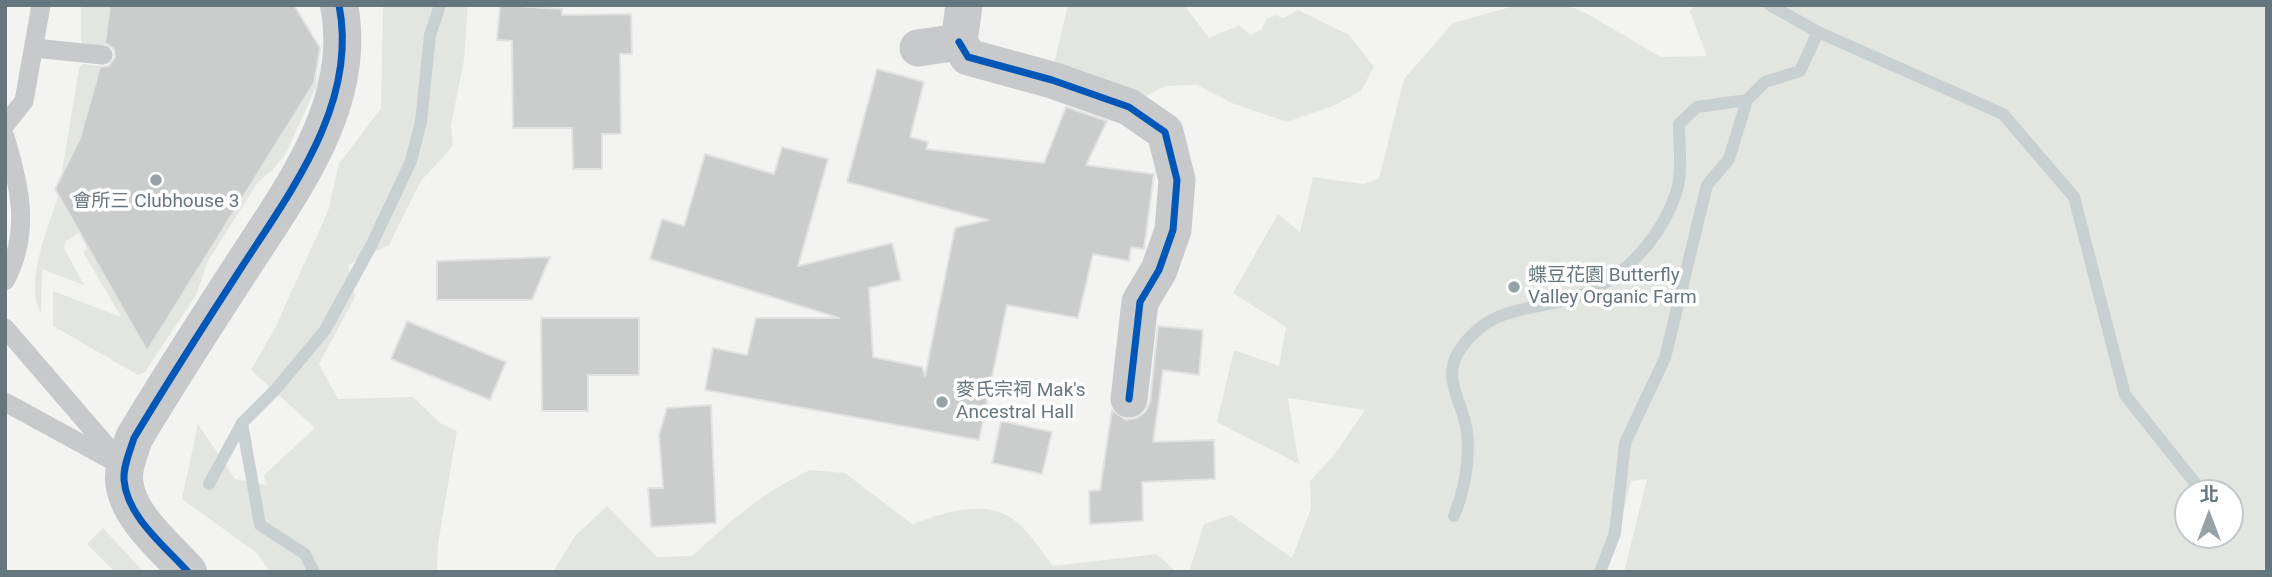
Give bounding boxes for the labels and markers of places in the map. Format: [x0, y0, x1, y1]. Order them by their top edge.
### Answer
marker: 會所三 Clubhouse 3 [148, 172, 164, 188]
place label: 會所三 Clubhouse 3 [73, 191, 239, 213]
place label: 蝶豆花園 Butterfly Valley Organic Farm [1528, 265, 1697, 309]
marker: 蝶豆花園 Butterfly Valley Organic Farm [1506, 279, 1522, 295]
place label: 麥氏宗祠 Mak's Ancestral Hall [956, 380, 1086, 424]
marker: 麥氏宗祠 Mak's Ancestral Hall [934, 394, 950, 410]

